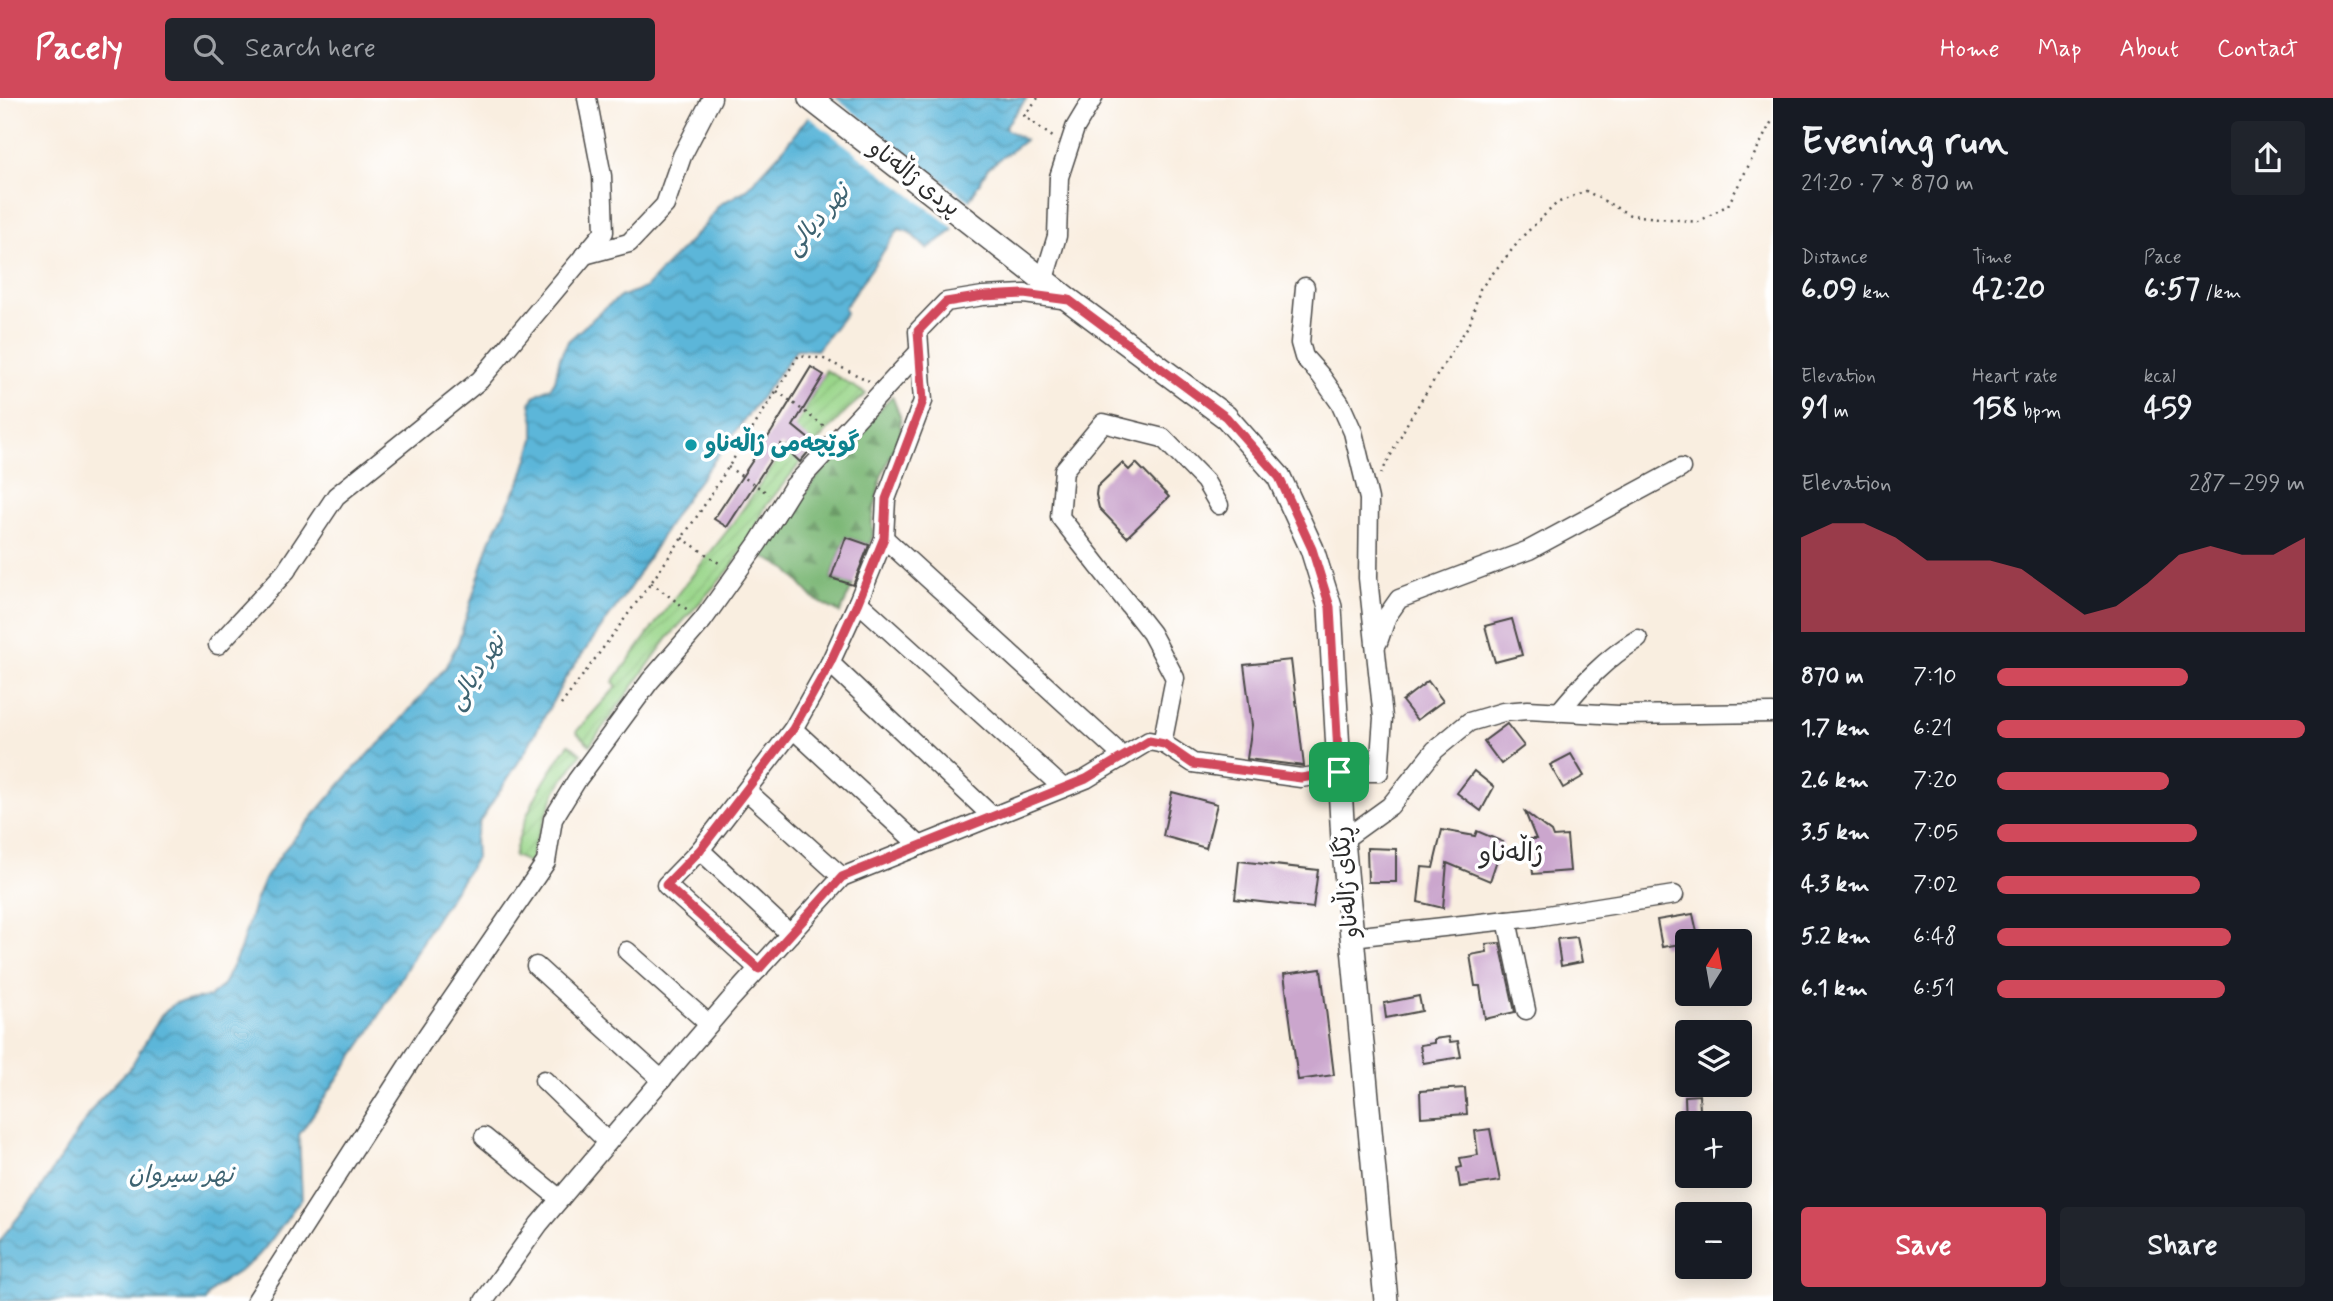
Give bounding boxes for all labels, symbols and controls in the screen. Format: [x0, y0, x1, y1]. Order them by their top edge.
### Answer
search box [165, 18, 655, 81]
text: Pacely [35, 27, 123, 71]
icon: search [189, 30, 227, 68]
text: Search here [245, 32, 376, 66]
text: Home [1940, 34, 2000, 65]
text: Map [2038, 34, 2082, 65]
text: About [2120, 34, 2179, 65]
text: Contact [2217, 34, 2298, 65]
text: Evening run [1801, 118, 2008, 167]
button: share [2231, 121, 2305, 195]
street label: پردی ژاڵەناو [861, 131, 968, 224]
text: 21:20 · 7 × 870 m [1801, 169, 1974, 199]
water label: نهر ديالى [779, 176, 859, 262]
text: Distance [1801, 245, 1868, 270]
text: Time [1972, 245, 2012, 270]
text: Pace [2144, 245, 2181, 270]
text: 6.09 [1801, 270, 1857, 309]
text: 42:20 [1972, 270, 2046, 309]
text: 6:57 [2144, 270, 2200, 309]
text: km [1857, 280, 1890, 305]
text: /km [2200, 280, 2241, 305]
text: Elevation [1801, 364, 1876, 389]
text: Heart rate [1972, 364, 2058, 389]
text: kcal [2144, 364, 2176, 389]
text: 91 [1801, 389, 1829, 428]
text: 158 [1972, 389, 2018, 428]
text: 459 [2144, 389, 2193, 428]
text: m [1829, 399, 1849, 424]
text: bpm [2018, 399, 2061, 424]
place label: گوێچەمی ژاڵەناو [704, 426, 860, 460]
marker: گوێچەمی ژاڵەناو [683, 437, 699, 453]
text: Elevation [1801, 469, 1892, 499]
text: 287–299 m [2189, 469, 2305, 499]
water label: نهر ديالى [441, 626, 515, 716]
text: 870 m [1801, 662, 1864, 692]
text: 7:10 [1913, 662, 1957, 692]
text: 1.7 km [1801, 714, 1870, 744]
text: 6:21 [1913, 714, 1952, 744]
pin [1309, 742, 1369, 802]
icon: arrive [1320, 753, 1358, 791]
text: 2.6 km [1801, 766, 1869, 796]
text: 7:20 [1913, 766, 1958, 796]
text: 3.5 km [1801, 818, 1870, 848]
text: 7:05 [1913, 818, 1958, 848]
street label: ڕێگای ژاڵەناو [1324, 825, 1369, 940]
district label: ژاڵەناو [1478, 834, 1543, 871]
text: 4.3 km [1801, 870, 1869, 900]
text: 7:02 [1913, 870, 1958, 900]
text: 5.2 km [1801, 922, 1871, 952]
text: 6:48 [1913, 922, 1957, 952]
north arrow [1675, 929, 1752, 1006]
map controls [1675, 929, 1752, 1279]
text: 6.1 km [1801, 974, 1868, 1004]
text: 6:51 [1913, 974, 1955, 1004]
button: layers [1675, 1020, 1752, 1097]
button: + [1675, 1111, 1752, 1188]
water label: نهر سیروان [129, 1160, 236, 1191]
button: − [1675, 1202, 1752, 1279]
button: Save [1801, 1207, 2046, 1287]
button: Share [2060, 1207, 2305, 1287]

